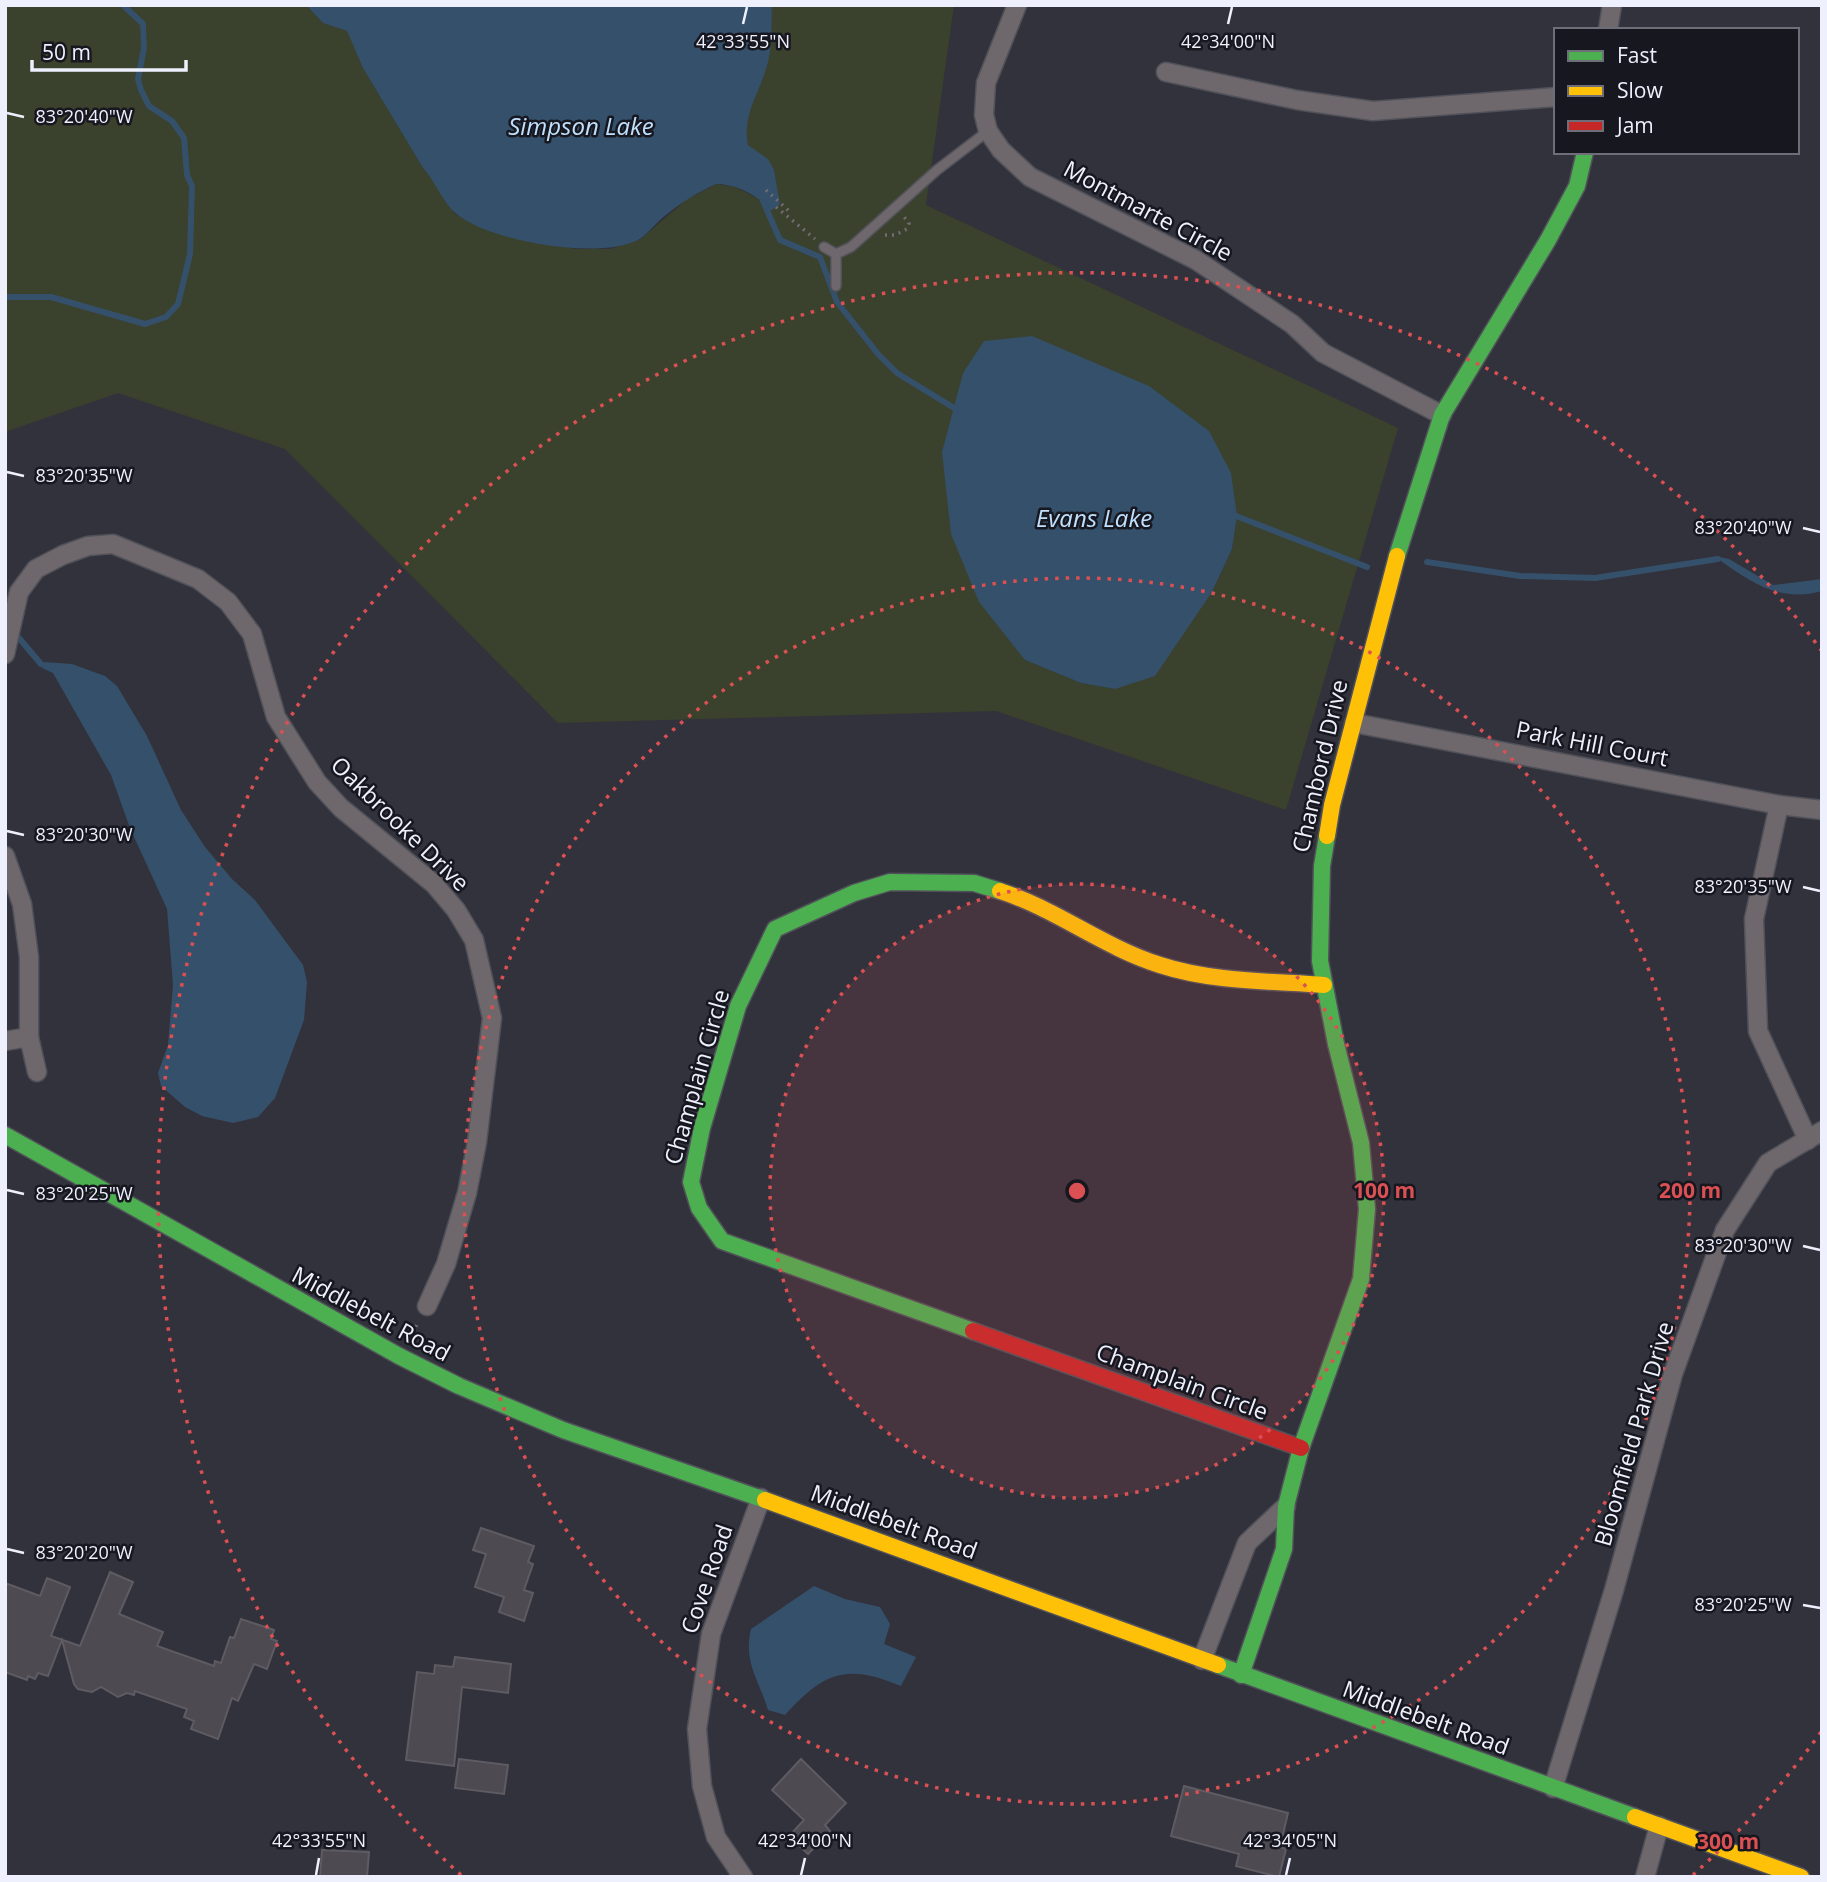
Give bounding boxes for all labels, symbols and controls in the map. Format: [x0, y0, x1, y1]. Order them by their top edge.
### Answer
scale bar [32, 28, 186, 72]
legend [1554, 28, 1799, 154]
text: 42°33'55"N [696, 29, 790, 53]
text: 42°34'00"N [1181, 29, 1275, 53]
text: 50 m [42, 38, 91, 66]
text: Fast [1617, 41, 1657, 69]
text: Slow [1617, 76, 1663, 104]
text: 83°20'40"W [35, 104, 133, 128]
water label: Simpson Lake [508, 109, 654, 142]
text: Jam [1615, 111, 1654, 139]
street label: Montmarte Circle [1058, 152, 1238, 268]
text: 83°20'35"W [35, 463, 133, 487]
water label: Evans Lake [1036, 501, 1152, 534]
text: 83°20'40"W [1694, 515, 1792, 539]
street label: Chambord Drive [1284, 676, 1354, 855]
street label: Park Hill Court [1513, 713, 1671, 773]
street label: Oakbrooke Drive [324, 749, 477, 898]
text: 83°20'30"W [35, 822, 133, 846]
text: 83°20'35"W [1694, 874, 1792, 898]
street label: Champlain Circle [656, 985, 736, 1168]
text: 100 m [1353, 1176, 1415, 1204]
text: 200 m [1659, 1176, 1721, 1204]
centre of rings [1065, 1179, 1089, 1203]
text: 83°20'25"W [35, 1181, 133, 1205]
text: 83°20'30"W [1694, 1233, 1792, 1257]
street label: Middlebelt Road [287, 1258, 456, 1368]
street label: Bloomfield Park Drive [1586, 1318, 1680, 1550]
street label: Champlain Circle [1092, 1335, 1273, 1427]
street label: Middlebelt Road [807, 1476, 982, 1566]
street label: Cove Road [672, 1520, 740, 1638]
text: 83°20'20"W [35, 1540, 133, 1564]
text: 83°20'25"W [1694, 1592, 1792, 1616]
street label: Middlebelt Road [1339, 1672, 1514, 1762]
text: 300 m [1697, 1827, 1759, 1855]
text: 42°33'55"N [272, 1828, 366, 1852]
text: 42°34'00"N [758, 1828, 852, 1852]
text: 42°34'05"N [1243, 1828, 1337, 1852]

